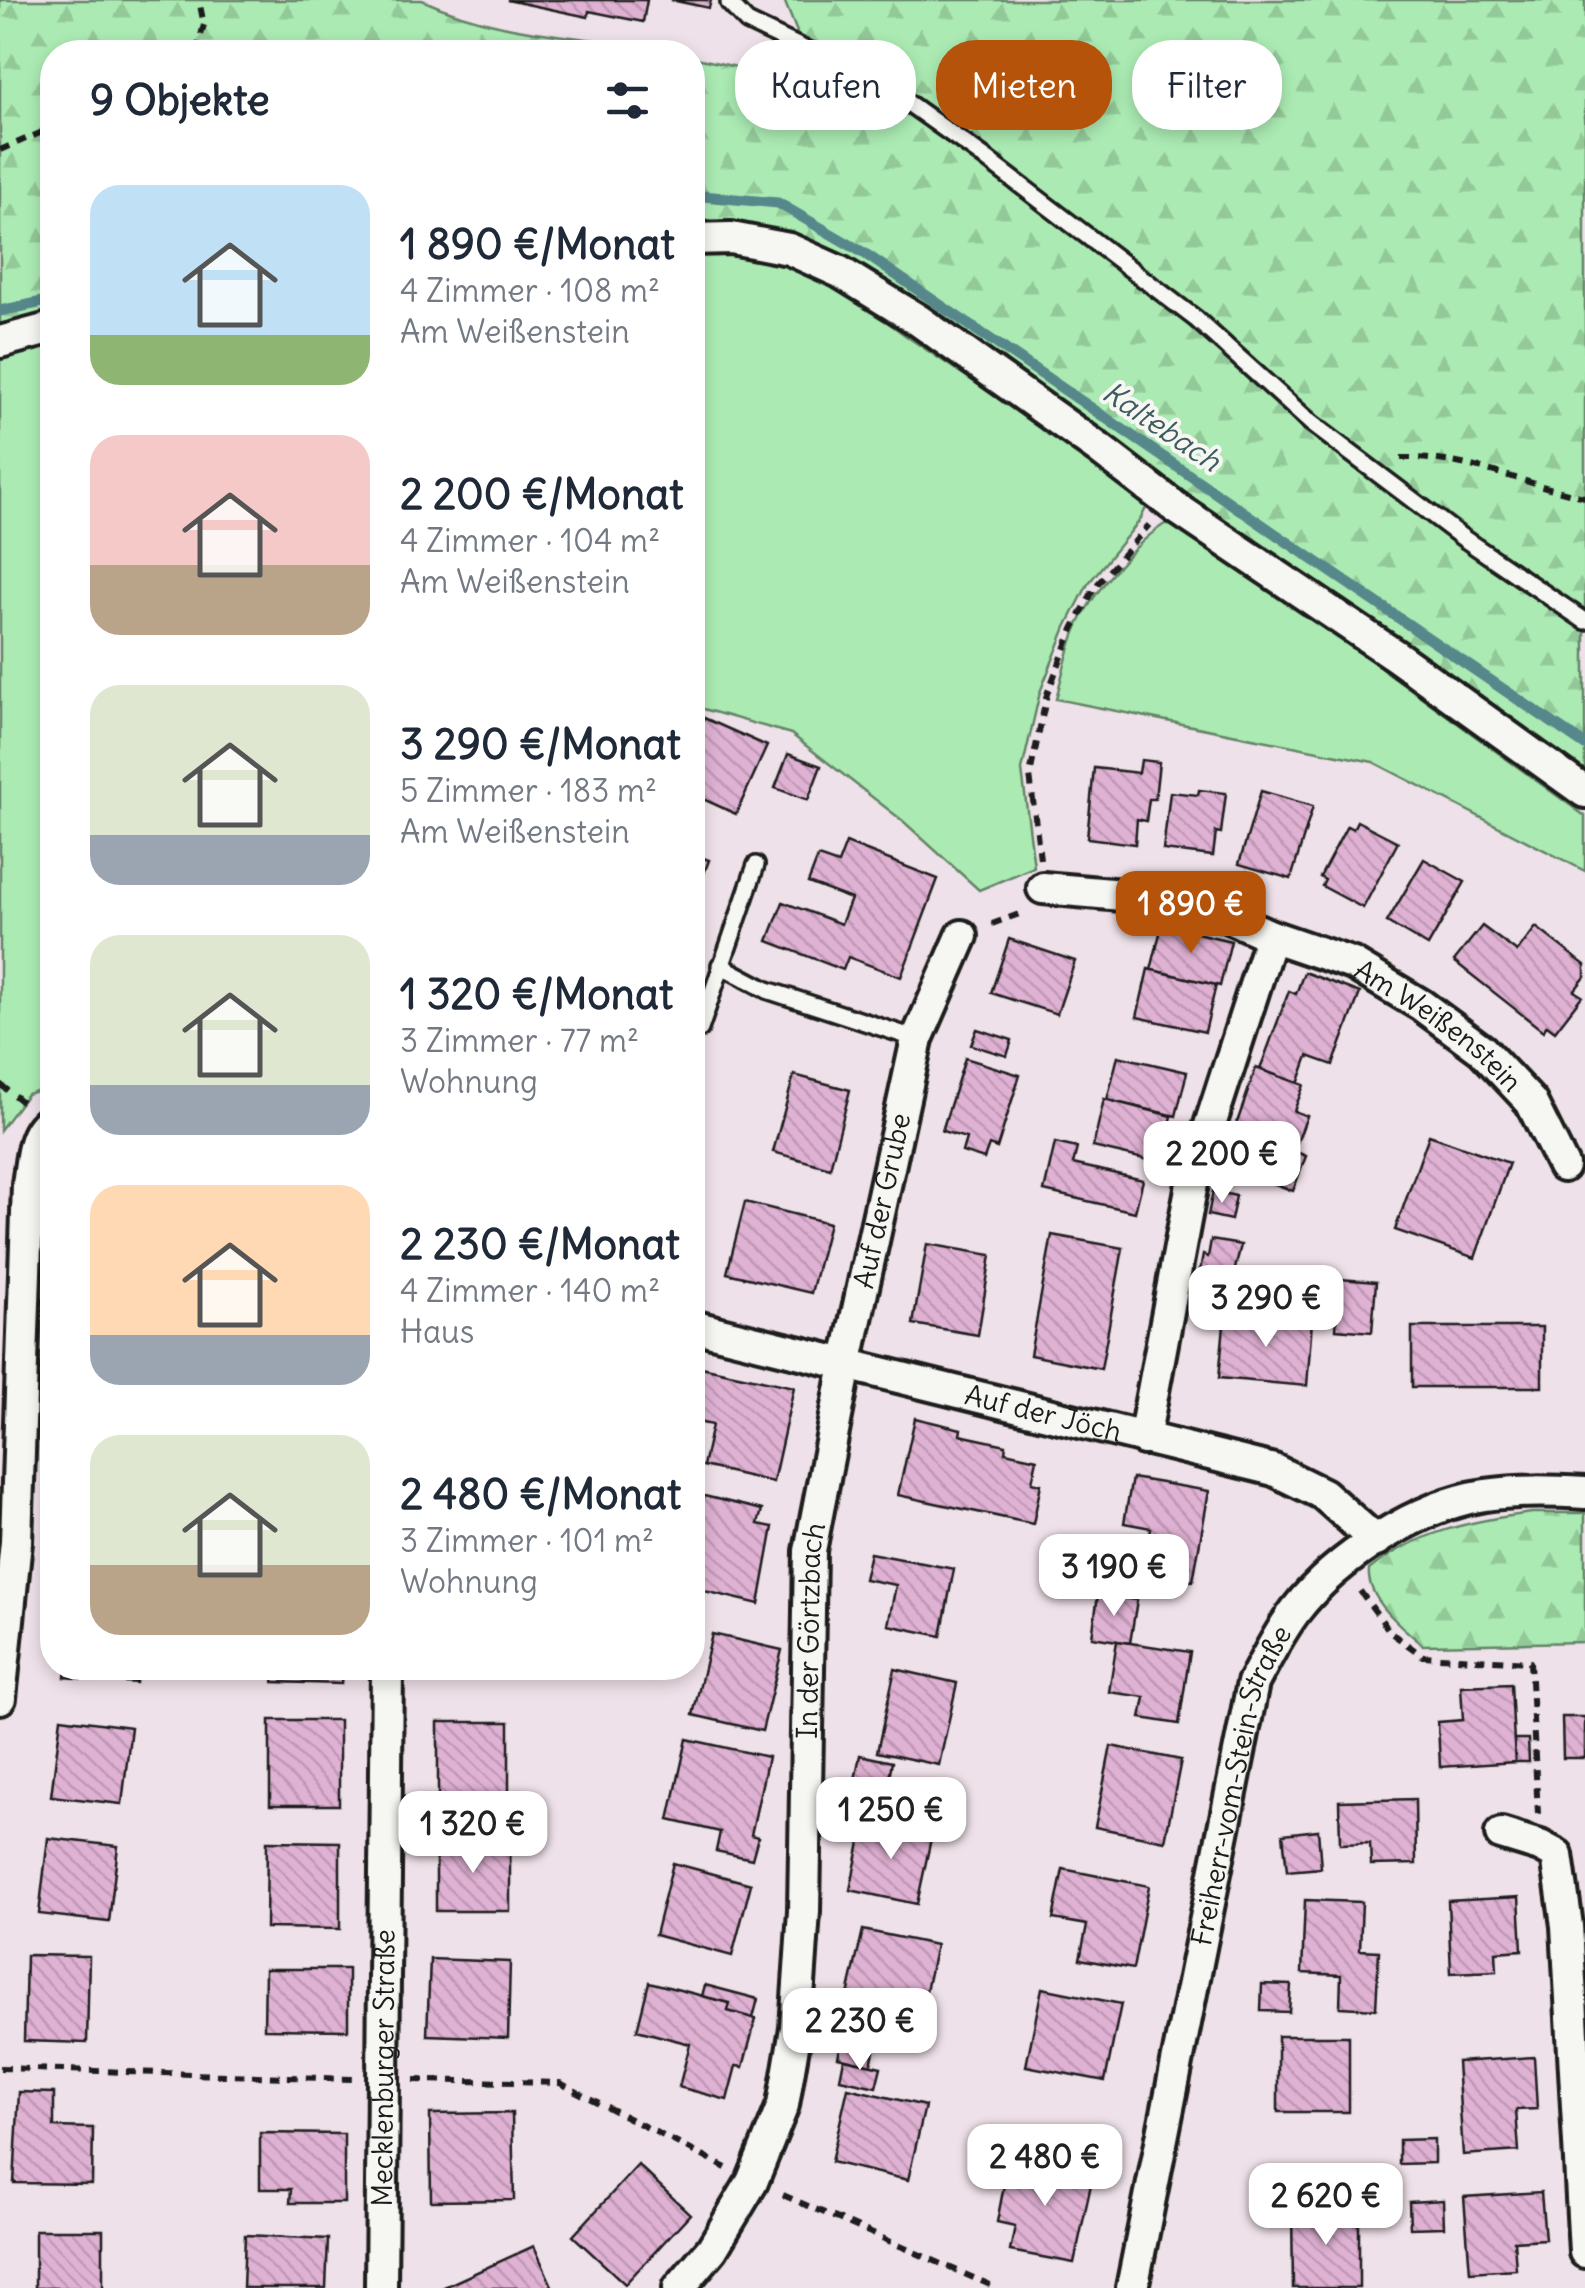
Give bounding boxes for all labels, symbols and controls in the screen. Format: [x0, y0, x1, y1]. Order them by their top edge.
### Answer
chip: Kaufen [735, 40, 916, 130]
chip: Mieten [936, 40, 1112, 130]
chip: Filter [1132, 40, 1282, 130]
icon: filters [600, 73, 655, 128]
text: 9 Objekte [90, 74, 270, 126]
text: 1 890 €/Monat [400, 218, 675, 270]
icon: home [170, 225, 290, 345]
text: 4 Zimmer · 108 m² [400, 270, 660, 311]
text: Am Weißenstein [400, 311, 630, 352]
water label: Kaltebach [1096, 373, 1229, 480]
text: 2 200 €/Monat [400, 468, 683, 520]
icon: home [170, 475, 290, 595]
text: 4 Zimmer · 104 m² [400, 520, 660, 561]
text: Am Weißenstein [400, 561, 630, 602]
text: 3 290 €/Monat [400, 718, 681, 770]
icon: home [170, 725, 290, 845]
text: 5 Zimmer · 183 m² [400, 770, 657, 811]
text: Am Weißenstein [400, 811, 630, 852]
pin: 1 890 € [1099, 871, 1283, 956]
text: 1 890 € [1138, 883, 1244, 924]
street label: Am Weißenstein [1348, 951, 1530, 1099]
text: 1 320 €/Monat [400, 968, 673, 1020]
icon: home [170, 975, 290, 1095]
text: 3 Zimmer · 77 m² [400, 1020, 639, 1061]
text: Wohnung [400, 1061, 538, 1102]
street label: Auf der Grube [845, 1110, 918, 1292]
pin: 2 200 € [1130, 1121, 1314, 1206]
text: 2 200 € [1166, 1133, 1279, 1174]
text: 2 230 €/Monat [400, 1218, 680, 1270]
icon: home [170, 1225, 290, 1345]
pin: 3 290 € [1174, 1265, 1358, 1350]
text: 4 Zimmer · 140 m² [400, 1270, 660, 1311]
text: 3 290 € [1211, 1277, 1321, 1318]
text: Haus [400, 1311, 474, 1352]
street label: Auf der Jöch [961, 1376, 1125, 1450]
text: 2 480 €/Monat [400, 1468, 681, 1520]
icon: home [170, 1475, 290, 1595]
street label: In der Görtzbach [789, 1519, 833, 1739]
text: 3 Zimmer · 101 m² [400, 1520, 654, 1561]
pin: 3 190 € [1022, 1534, 1206, 1619]
text: 3 190 € [1061, 1546, 1167, 1587]
text: Wohnung [400, 1561, 538, 1602]
street label: Freiherr-vom-Stein-Straße [1183, 1618, 1299, 1948]
pin: 1 250 € [799, 1777, 983, 1862]
text: 1 250 € [838, 1789, 944, 1830]
pin: 1 320 € [381, 1791, 565, 1876]
text: 1 320 € [420, 1803, 526, 1844]
street label: Mecklenburger Straße [364, 1929, 402, 2207]
pin: 2 230 € [768, 1988, 952, 2073]
text: 2 230 € [805, 2000, 915, 2041]
pin: 2 480 € [953, 2124, 1137, 2209]
text: 2 480 € [989, 2136, 1101, 2177]
pin: 2 620 € [1234, 2163, 1418, 2248]
text: 2 620 € [1271, 2175, 1381, 2216]

